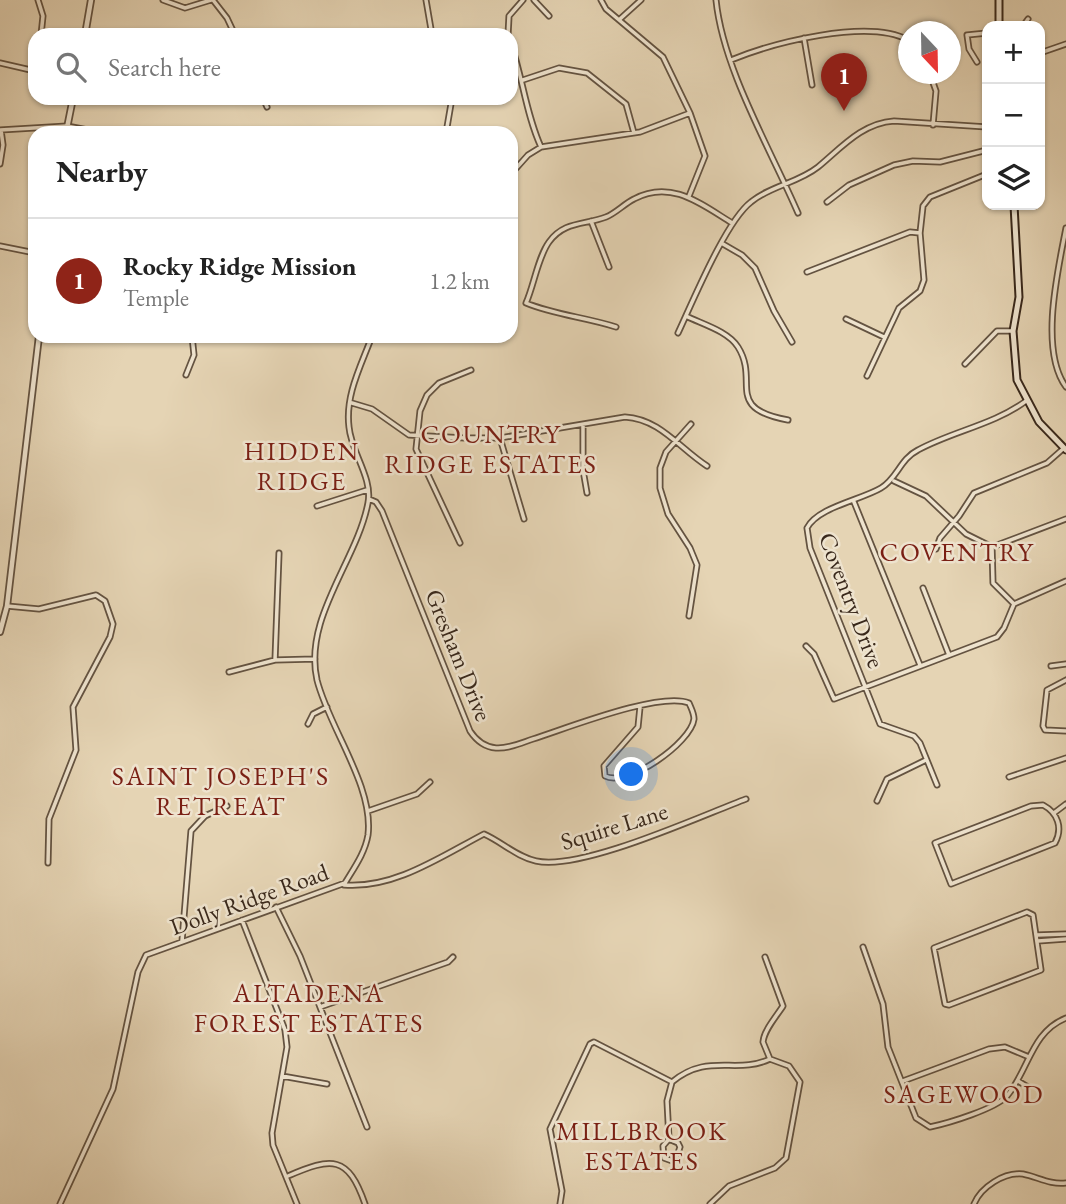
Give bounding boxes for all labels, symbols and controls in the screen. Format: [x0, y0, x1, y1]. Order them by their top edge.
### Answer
north arrow [898, 21, 961, 84]
map controls [982, 21, 1045, 210]
button: + [982, 21, 1045, 84]
search box [28, 28, 518, 105]
icon: search [52, 48, 90, 86]
text: Search here [108, 50, 221, 84]
pin: 1 [821, 53, 867, 111]
button: − [982, 84, 1045, 147]
button: layers [982, 147, 1045, 210]
text: Nearby [56, 152, 148, 191]
text: Rocky Ridge Mission [123, 249, 356, 283]
text: 1 [73, 266, 85, 296]
text: 1.2 km [429, 266, 490, 296]
text: Temple [123, 283, 189, 313]
district label: COUNTRY RIDGE ESTATES [384, 417, 598, 481]
district label: HIDDEN RIDGE [244, 434, 360, 498]
street label: Coventry Drive [812, 528, 892, 672]
district label: COVENTRY [879, 535, 1035, 569]
street label: Gresham Drive [419, 585, 499, 725]
your location [614, 757, 648, 791]
district label: SAINT JOSEPH'S RETREAT [112, 759, 330, 823]
street label: Squire Lane [557, 795, 671, 857]
street label: Dolly Ridge Road [166, 856, 333, 942]
district label: ALTADENA FOREST ESTATES [194, 976, 424, 1040]
district label: SAGEWOOD [883, 1077, 1045, 1111]
district label: MILLBROOK ESTATES [556, 1114, 728, 1178]

